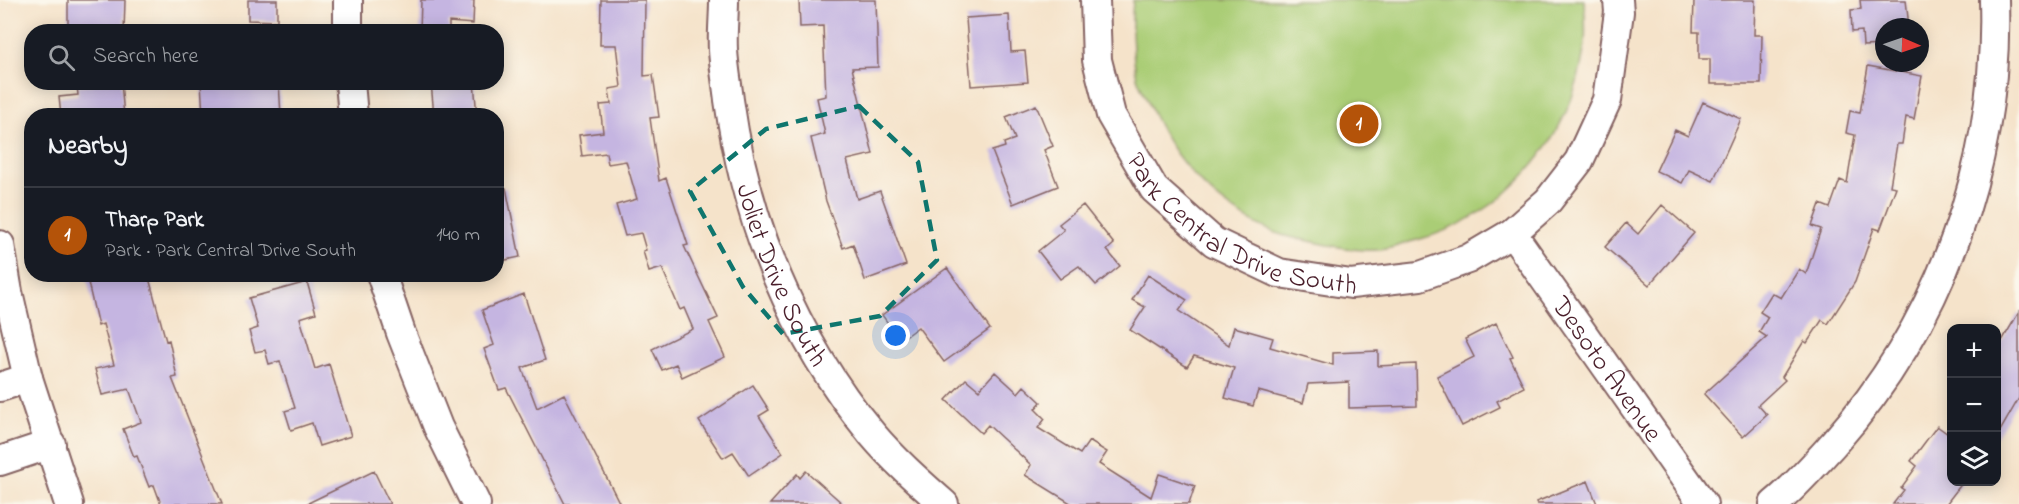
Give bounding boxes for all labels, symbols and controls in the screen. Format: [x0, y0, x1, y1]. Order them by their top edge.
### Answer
north arrow [1875, 18, 1929, 72]
search box [24, 24, 504, 90]
icon: search [45, 41, 78, 74]
text: Search here [93, 41, 198, 73]
pin: 1 [1340, 102, 1378, 146]
text: Nearby [48, 128, 127, 166]
street label: Park Central Drive South [1115, 146, 1360, 307]
street label: Joliet Drive South [724, 180, 836, 375]
text: Tharp Park [105, 205, 204, 237]
text: 1 [64, 221, 71, 250]
text: 140 m [436, 221, 480, 250]
text: Park · Park Central Drive South [105, 237, 356, 266]
street label: Desoto Avenue [1540, 288, 1671, 452]
your location [881, 321, 910, 350]
map controls [1947, 324, 2001, 486]
button: + [1947, 324, 2001, 378]
button: − [1947, 378, 2001, 432]
button: layers [1947, 432, 2001, 486]

